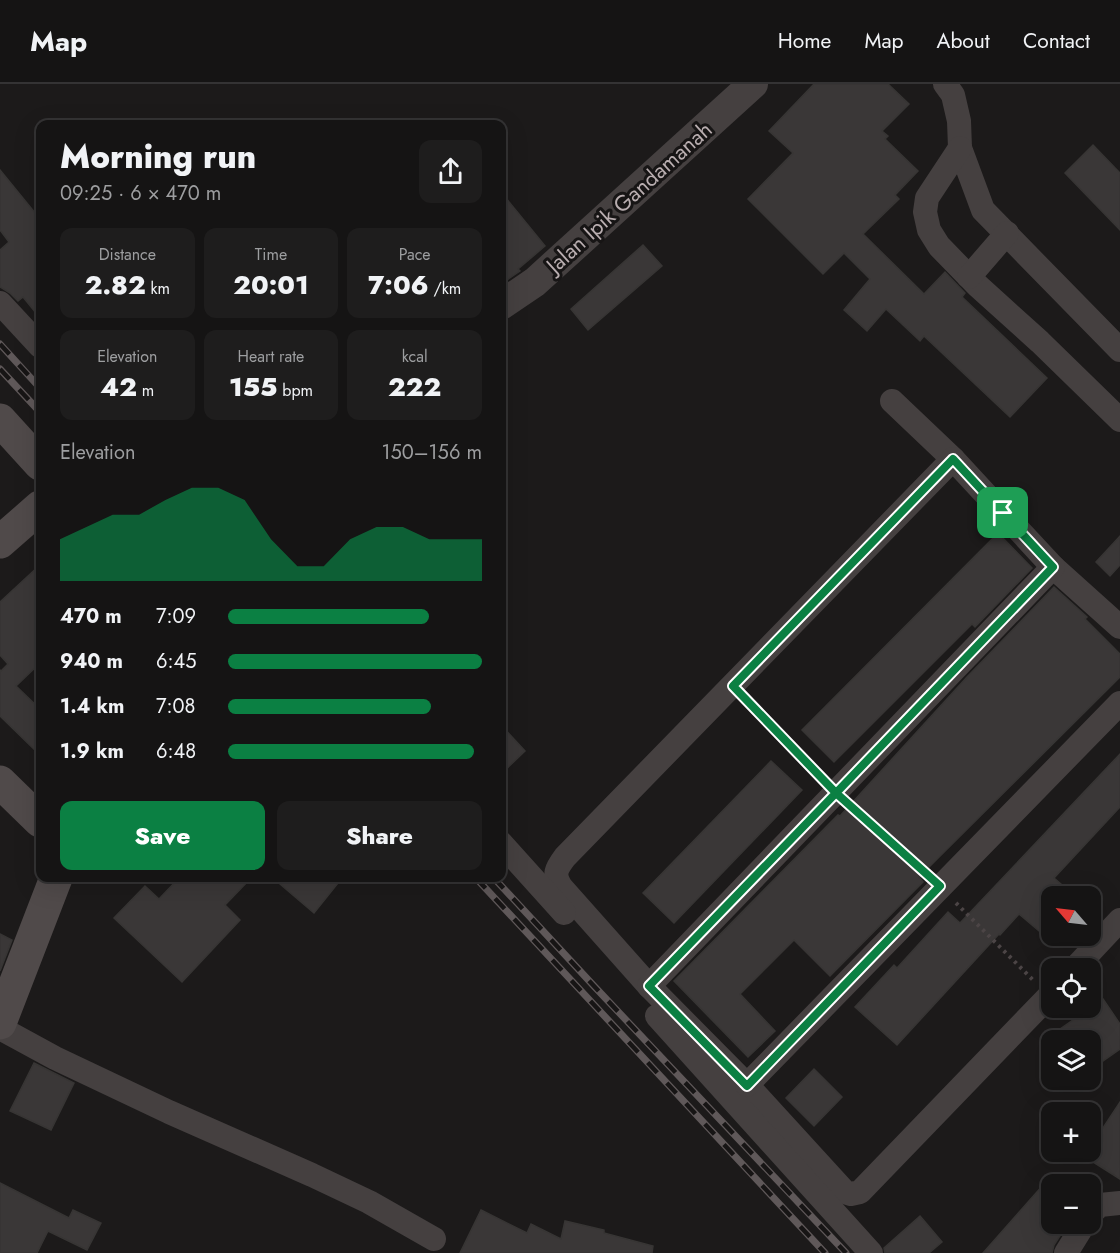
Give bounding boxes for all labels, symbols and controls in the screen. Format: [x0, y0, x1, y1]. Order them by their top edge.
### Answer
text: Map [30, 21, 87, 62]
text: Home [778, 26, 831, 56]
text: Map [864, 26, 904, 56]
text: About [937, 26, 990, 56]
text: Contact [1023, 26, 1090, 56]
street label: Jalan Ipik Gandamanah [537, 114, 719, 282]
text: Morning run [60, 133, 256, 180]
button: share [419, 140, 482, 203]
text: 09:25 · 6 × 470 m [60, 179, 221, 208]
text: Distance [99, 243, 156, 266]
text: Time [255, 243, 287, 266]
text: Pace [399, 243, 431, 266]
text: 2.82 [85, 266, 146, 304]
text: 20:01 [233, 266, 309, 304]
text: 7:06 [368, 266, 429, 304]
text: km [146, 277, 170, 300]
text: /km [429, 277, 461, 300]
text: Elevation [97, 345, 158, 368]
text: Heart rate [238, 345, 304, 368]
text: kcal [402, 345, 428, 368]
text: 42 [100, 368, 137, 406]
text: 155 [229, 368, 277, 406]
text: 222 [388, 368, 441, 406]
text: m [137, 379, 154, 402]
text: bpm [277, 379, 313, 402]
text: Elevation [60, 438, 135, 467]
text: 150–156 m [382, 438, 482, 467]
pin [977, 487, 1028, 538]
icon: arrive [986, 496, 1019, 529]
text: 470 m [60, 602, 122, 631]
text: 7:09 [156, 602, 196, 631]
text: 940 m [60, 647, 123, 676]
text: 6:45 [156, 647, 196, 676]
text: 1.4 km [60, 692, 125, 721]
text: 7:08 [156, 692, 195, 721]
text: 1.9 km [60, 737, 124, 766]
text: 6:48 [156, 737, 196, 766]
button: Save [60, 801, 265, 870]
button: Share [277, 801, 482, 870]
north arrow [1041, 886, 1101, 946]
map controls [1041, 886, 1101, 1234]
button: locate [1041, 958, 1101, 1018]
button: layers [1041, 1030, 1101, 1090]
button: + [1041, 1102, 1101, 1162]
button: − [1041, 1174, 1101, 1234]

